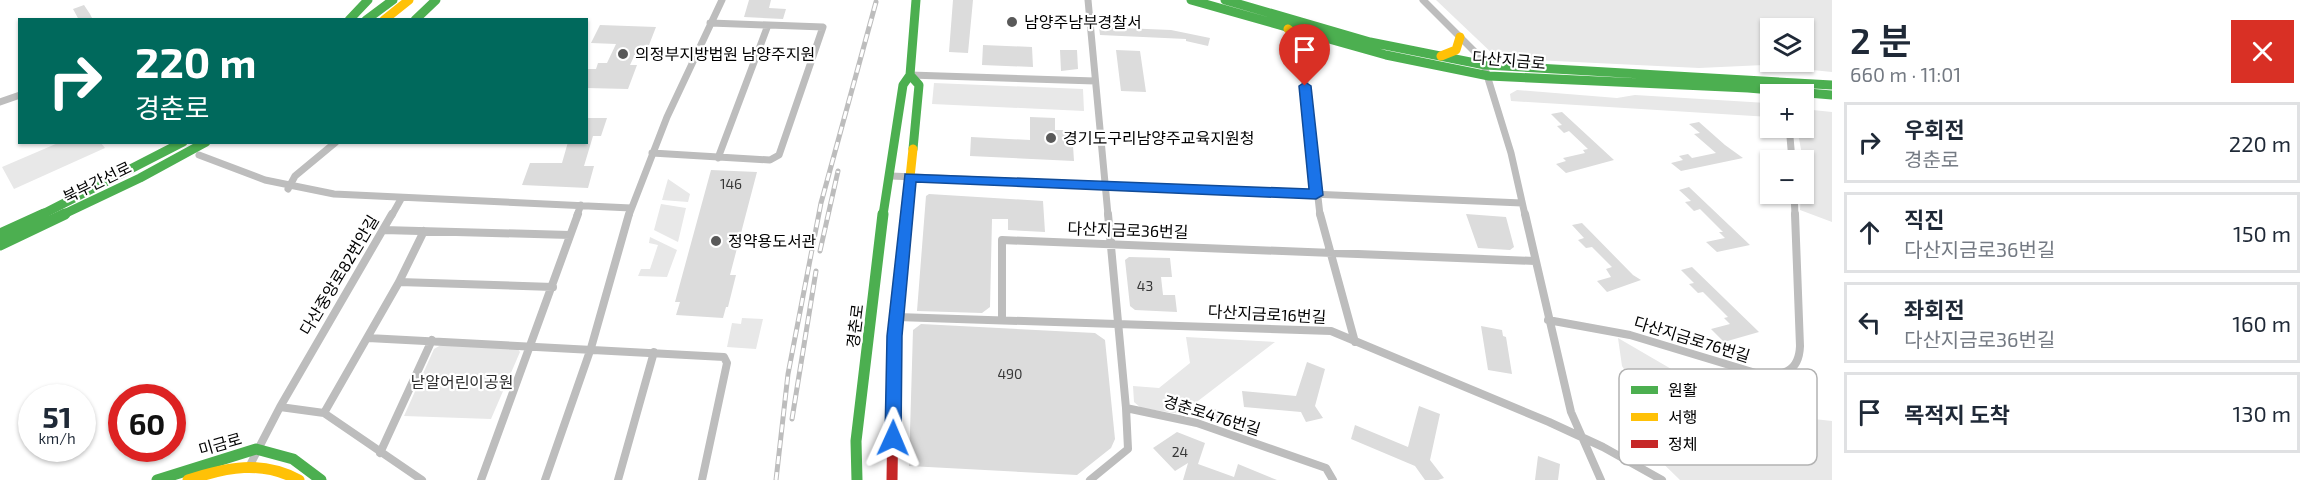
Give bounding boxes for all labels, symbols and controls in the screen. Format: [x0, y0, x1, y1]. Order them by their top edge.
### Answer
place label: 남양주남부경찰서 [1024, 12, 1142, 31]
marker: 남양주남부경찰서 [1005, 15, 1019, 29]
map controls [1760, 18, 1814, 204]
button: layers [1760, 18, 1814, 72]
text: 2 분 [1850, 18, 1912, 61]
button: close [2231, 20, 2294, 83]
pin [1279, 24, 1330, 86]
icon: arrive [1288, 33, 1321, 66]
text: 220 m [135, 36, 256, 86]
icon: right [36, 42, 114, 120]
place label: 의정부지방법원 남양주지원 [635, 44, 815, 63]
marker: 의정부지방법원 남양주지원 [616, 47, 630, 61]
street label: 다산지금로 [1472, 47, 1547, 72]
text: 660 m · 11:01 [1850, 62, 1961, 86]
button: + [1760, 84, 1814, 138]
text: 경춘로 [135, 91, 210, 123]
text: 우회전 [1904, 116, 1965, 142]
icon: right [1853, 126, 1886, 159]
place label: 경기도구리남양주교육지원청 [1063, 128, 1254, 147]
text: 220 m [2229, 130, 2291, 156]
marker: 경기도구리남양주교육지원청 [1044, 131, 1058, 145]
text: 경춘로 [1904, 147, 1959, 171]
button: − [1760, 150, 1814, 204]
street label: 북부간선로 [60, 157, 134, 206]
house number: 146 [720, 175, 742, 192]
text: 직진 [1904, 206, 1944, 232]
street label: 다산중앙로82번안길 [295, 211, 382, 338]
icon: ahead [1853, 216, 1886, 249]
street label: 다산지금로36번길 [1067, 218, 1189, 241]
text: 150 m [2233, 220, 2291, 246]
place label: 정약용도서관 [728, 231, 817, 250]
marker: 정약용도서관 [709, 234, 723, 248]
text: 다산지금로36번길 [1904, 237, 2055, 261]
house number: 43 [1137, 277, 1153, 294]
text: 좌회전 [1904, 296, 1965, 322]
street label: 다산지금로16번길 [1207, 301, 1327, 326]
street label: 경춘로 [842, 303, 867, 349]
icon: left [1853, 306, 1886, 339]
text: 160 m [2232, 310, 2291, 336]
street label: 다산지금로76번길 [1632, 312, 1752, 365]
text: 다산지금로36번길 [1904, 327, 2055, 351]
house number: 490 [997, 365, 1023, 382]
legend [1619, 369, 1817, 465]
park label: 낟알어린이공원 [410, 372, 514, 391]
text: 원활 [1668, 380, 1698, 399]
speed limit sign: 60 [108, 384, 186, 462]
street label: 경춘로476번길 [1161, 391, 1263, 438]
icon: arrive [1853, 396, 1886, 429]
text: 51 [42, 398, 72, 434]
text: 130 m [2233, 400, 2291, 426]
text: 목적지 도착 [1904, 401, 2010, 427]
position arrow [861, 406, 925, 470]
text: 서행 [1668, 407, 1697, 426]
street label: 미금로 [196, 428, 244, 459]
text: km/h [38, 429, 76, 447]
text: 정체 [1668, 434, 1697, 453]
house number: 24 [1172, 443, 1188, 460]

